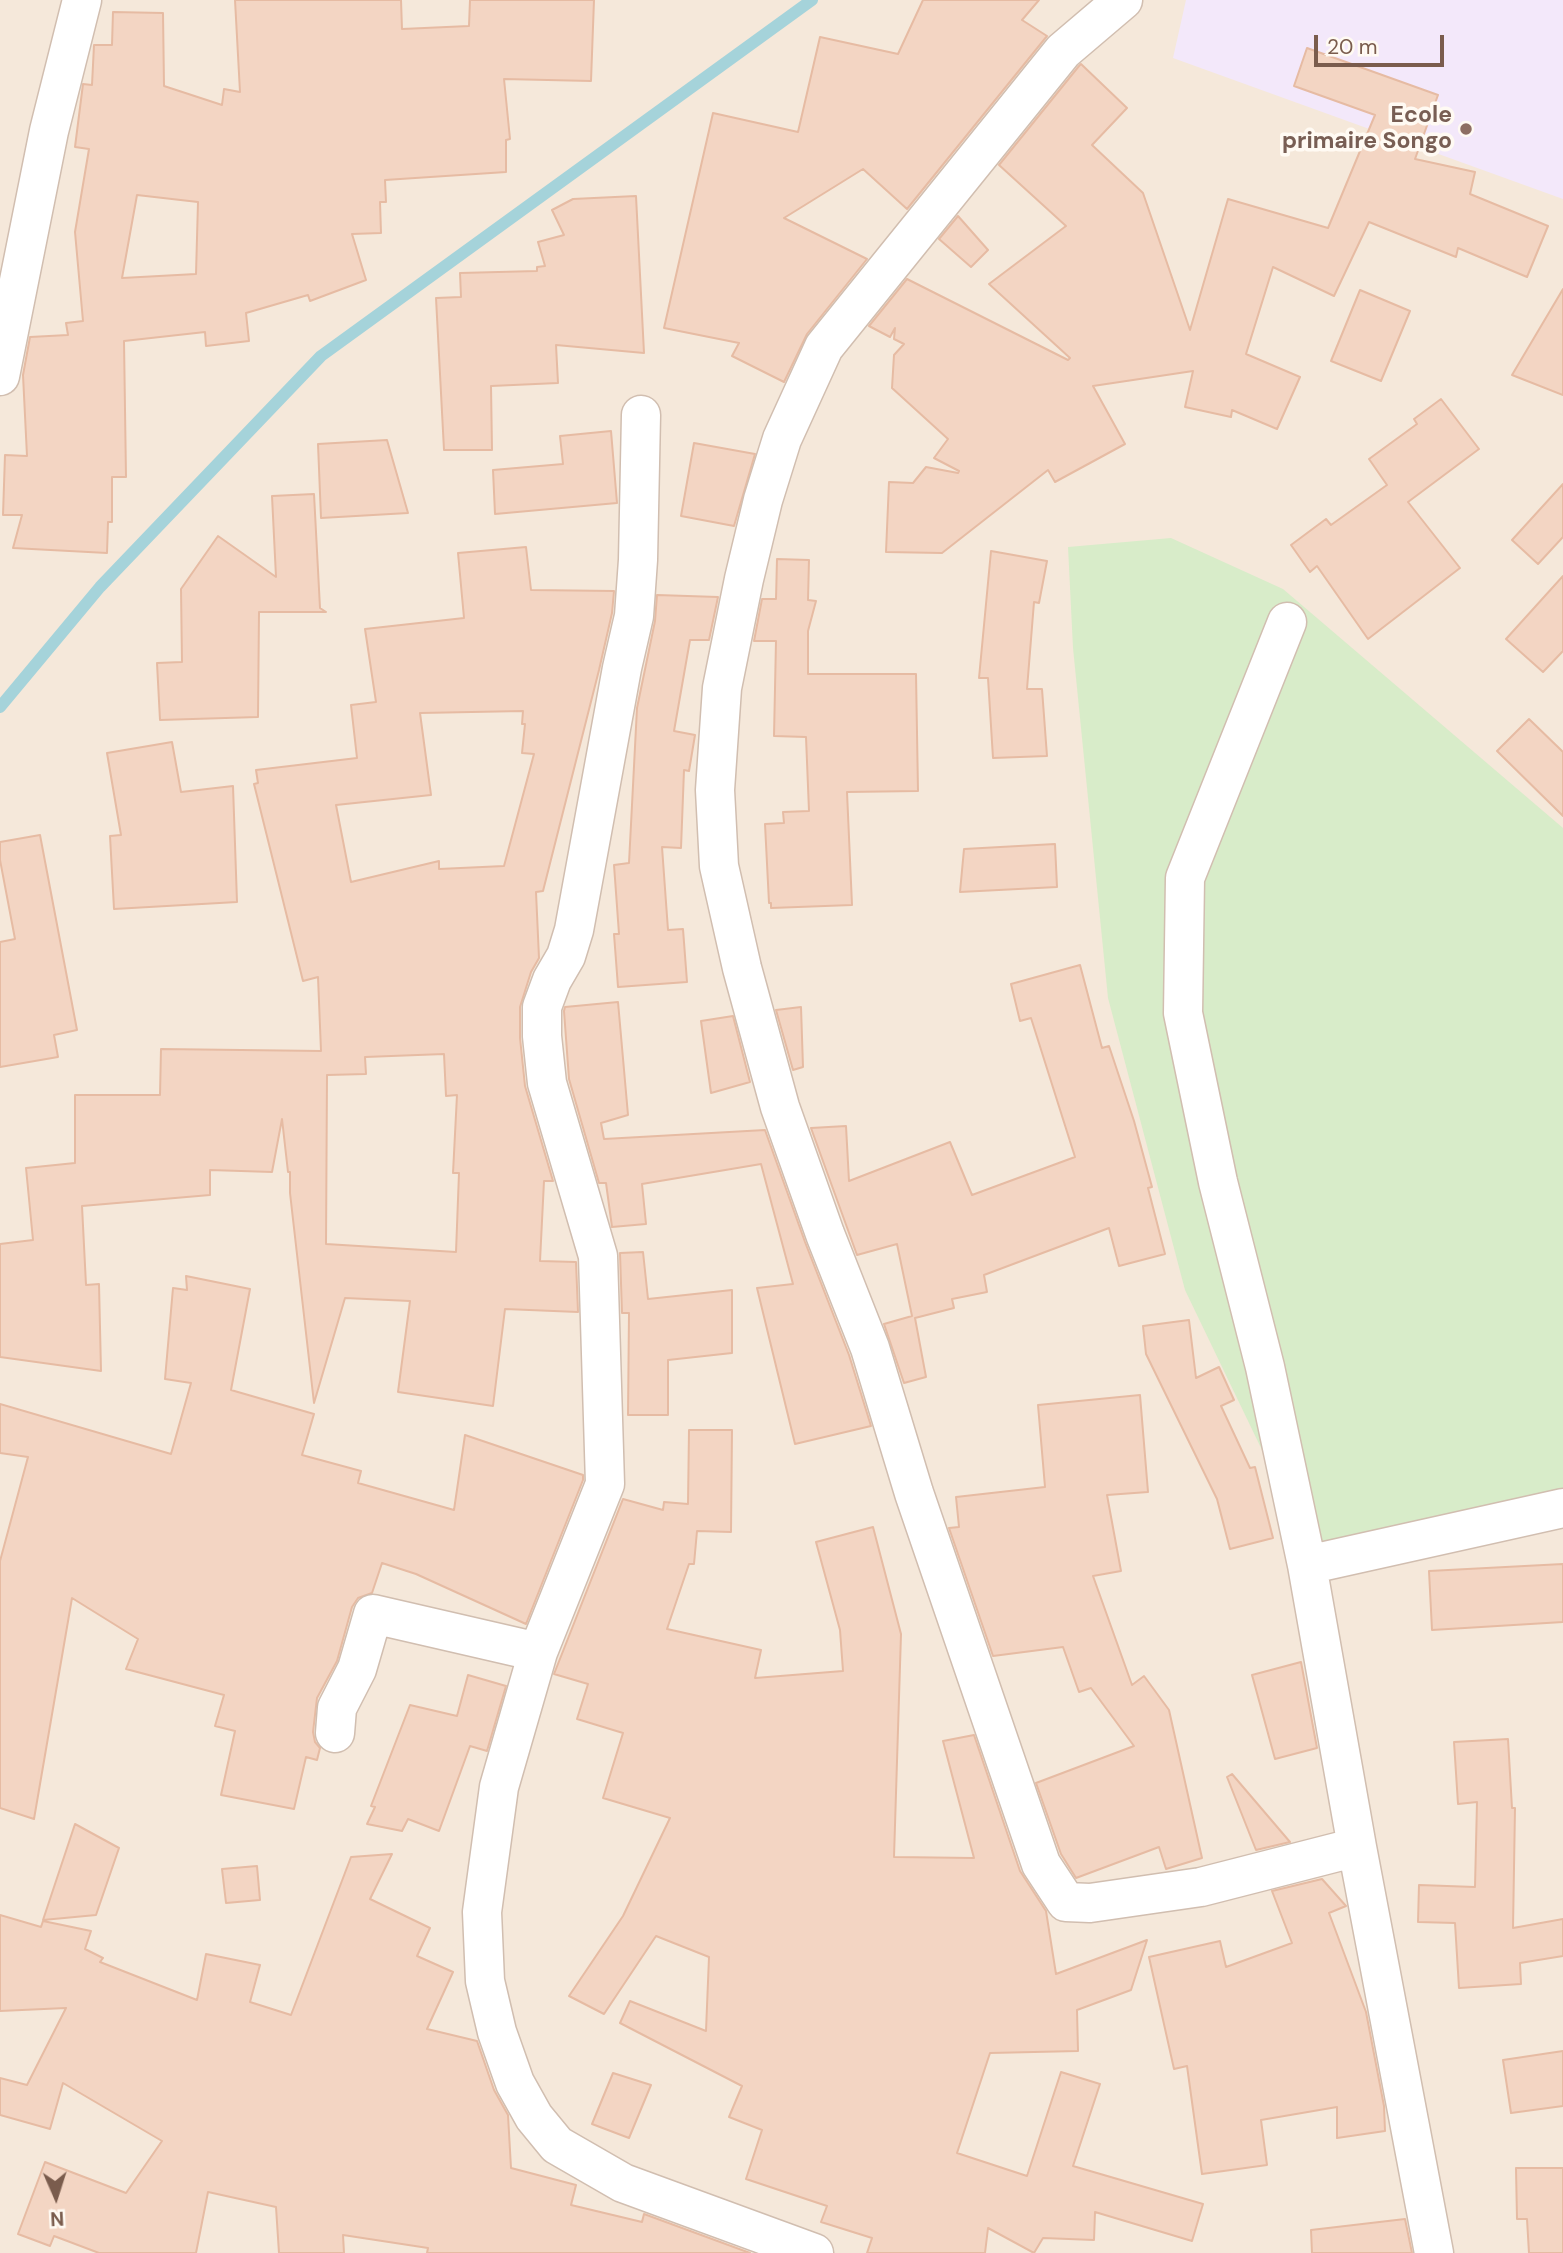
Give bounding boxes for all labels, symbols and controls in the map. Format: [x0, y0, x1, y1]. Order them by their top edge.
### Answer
scale bar [1318, 21, 1448, 65]
text: 20 m [1327, 33, 1378, 61]
place label: Ecole primaire Songo [1282, 102, 1452, 156]
marker: Ecole primaire Songo [1458, 121, 1474, 137]
north arrow [21, 2162, 91, 2232]
text: N [50, 2206, 65, 2231]

